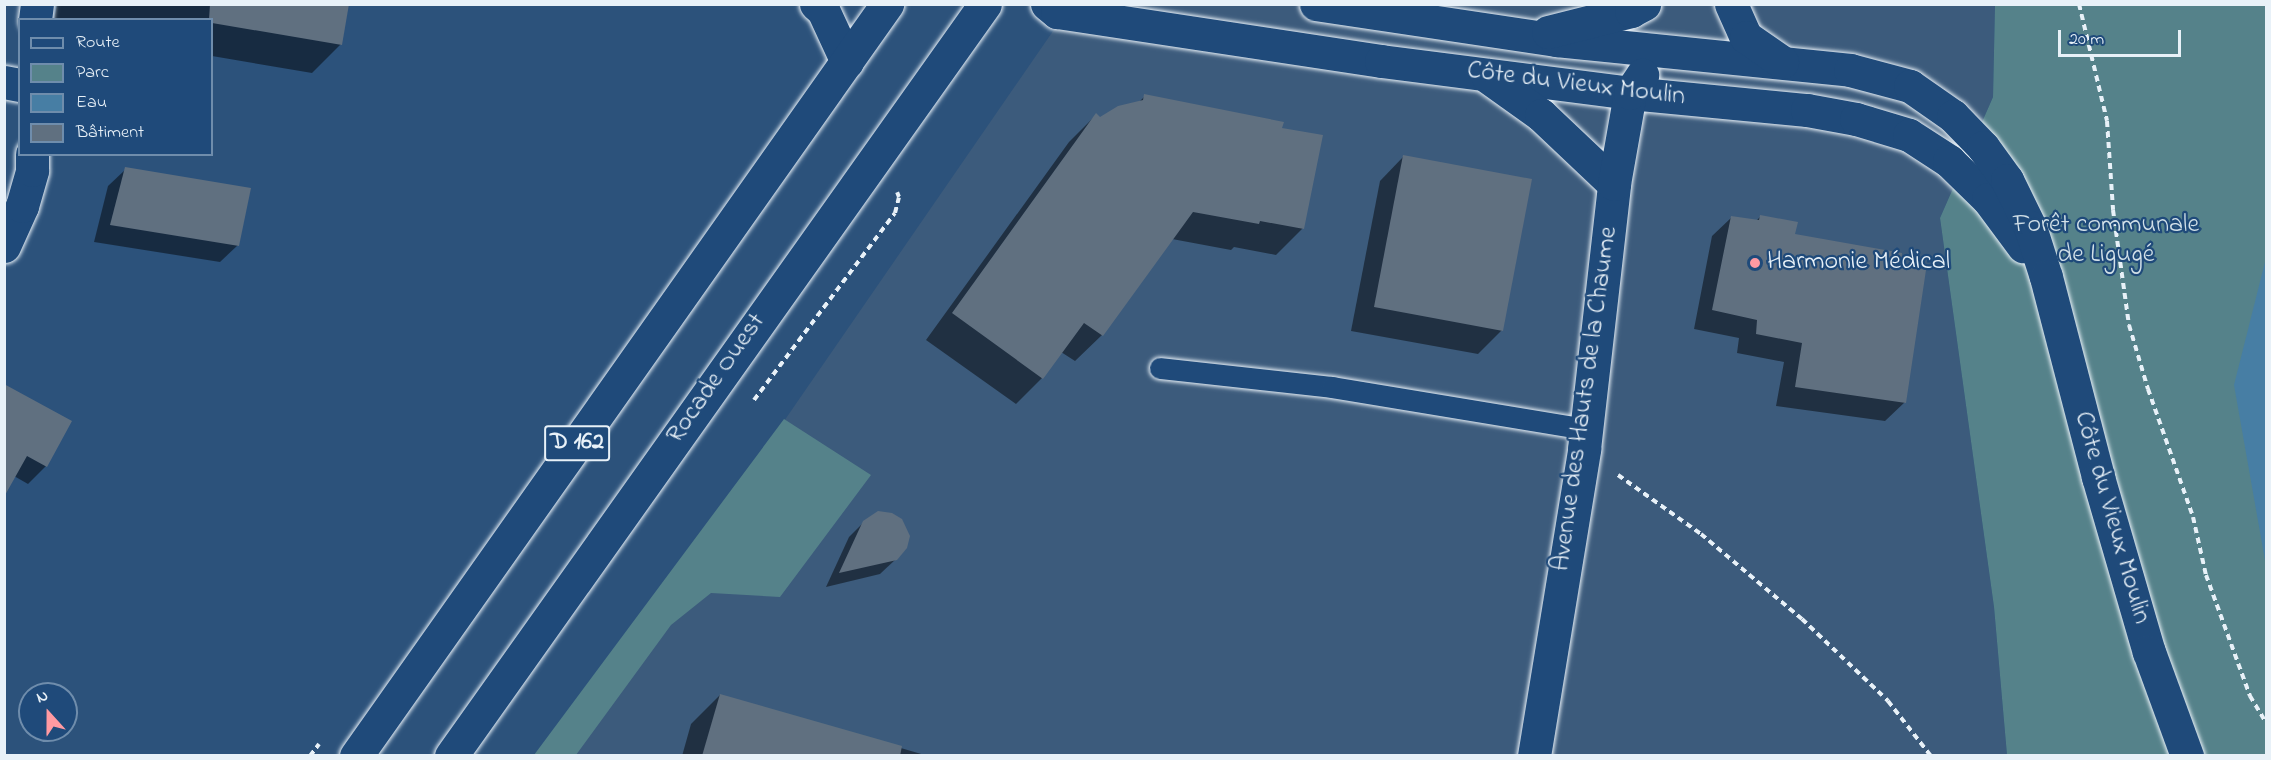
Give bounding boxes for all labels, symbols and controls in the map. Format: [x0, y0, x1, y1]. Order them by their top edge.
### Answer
legend [18, 18, 213, 156]
scale bar [2061, 18, 2184, 56]
text: 20 m [2069, 27, 2104, 53]
text: Route [76, 30, 120, 56]
street label: Côte du Vieux Moulin [1465, 56, 1687, 114]
text: Parc [76, 60, 109, 86]
text: Eau [76, 90, 107, 116]
text: Bâtiment [76, 120, 144, 146]
park label: Forêt communale de Ligugé [2013, 210, 2199, 272]
street label: Avenue des Hauts de la Chaume [1546, 225, 1626, 573]
place label: Harmonie Médical [1767, 247, 1950, 279]
marker: Harmonie Médical [1748, 256, 1762, 270]
street label: Rocade Ouest [661, 308, 773, 450]
street label: Côte du Vieux Moulin [2066, 408, 2156, 628]
road number: D 162 [544, 422, 610, 464]
north arrow [18, 682, 78, 742]
text: N [33, 684, 52, 710]

